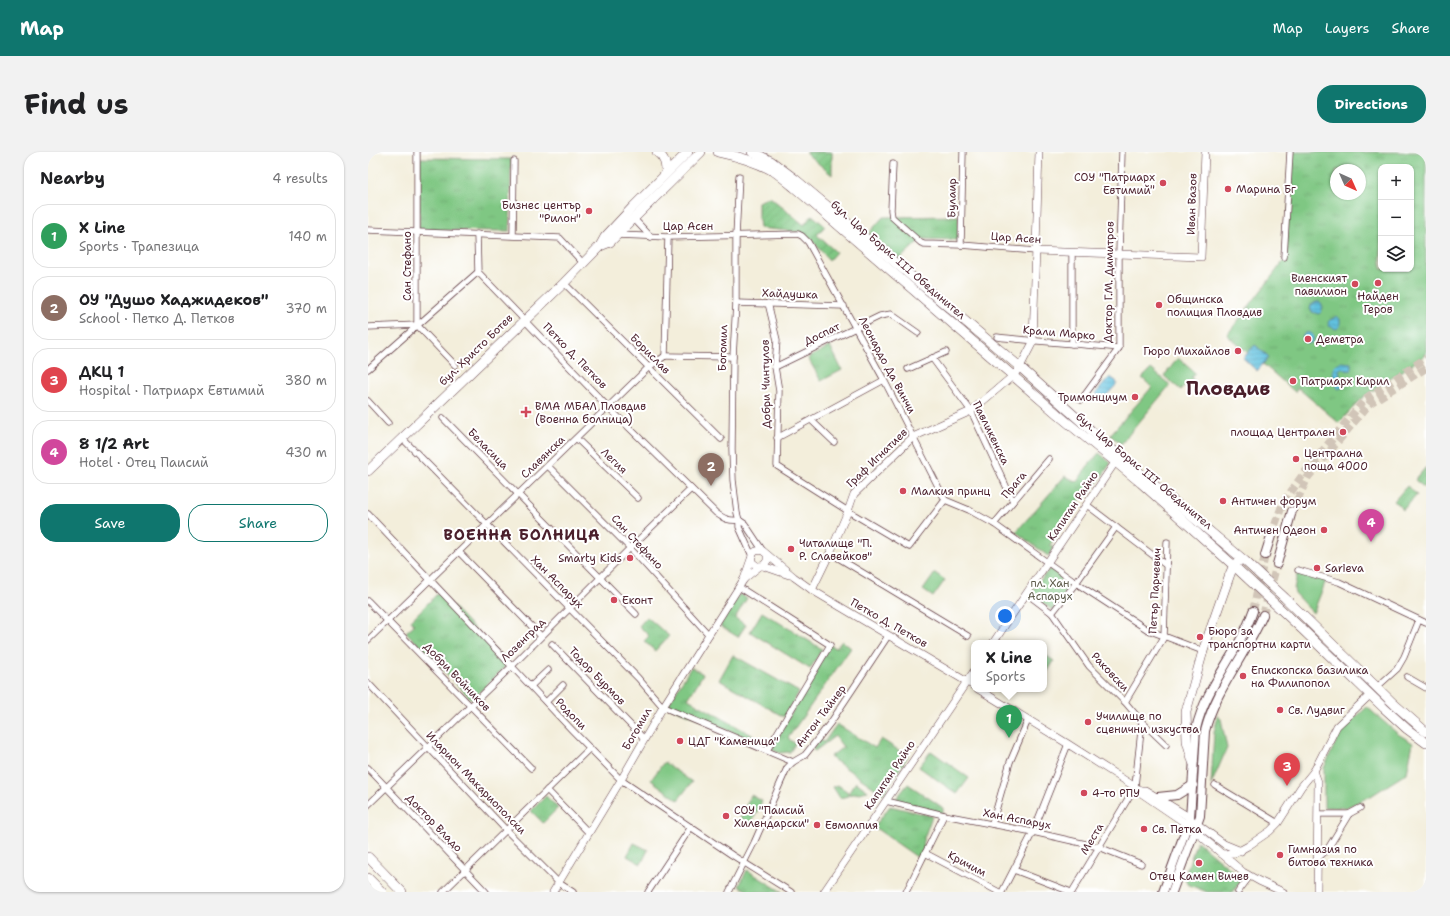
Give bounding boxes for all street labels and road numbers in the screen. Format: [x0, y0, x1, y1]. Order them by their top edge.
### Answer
street label: Иван Вазов [1183, 173, 1201, 235]
street label: Булаир [944, 178, 960, 218]
street label: бул. Цар Борис III Обединител [827, 197, 969, 323]
street label: Цар Асен [663, 219, 713, 234]
street label: Доктор Г.М. Димитров [1100, 221, 1118, 343]
street label: Цар Асен [990, 229, 1042, 247]
street label: Сан Стефано [400, 231, 415, 301]
street label: Хайдушка [762, 286, 818, 302]
street label: бул. Христо Ботев [436, 311, 516, 389]
street label: Леонардо Да Винчи [855, 314, 919, 416]
street label: Доспат [802, 319, 843, 349]
street label: Петко Д. Петков [540, 320, 611, 392]
street label: Крали Марко [1022, 322, 1096, 344]
street label: Богомил [715, 324, 731, 372]
street label: Борислав [627, 331, 674, 378]
street label: Добри Чинтулов [758, 339, 774, 429]
street label: Павликенска [969, 399, 1013, 468]
street label: бул. Цар Борис III Обединител [1073, 409, 1215, 533]
street label: Беласица [464, 425, 512, 473]
street label: Граф Игнатиев [843, 425, 911, 491]
street label: Славянска [518, 432, 568, 482]
street label: Легия [598, 445, 630, 477]
street label: Прага [998, 468, 1030, 502]
street label: Капитан Райчо [1044, 468, 1102, 544]
street label: Сан Стефано [608, 511, 666, 573]
street label: Петър Парчевич [1145, 548, 1165, 634]
street label: Хан Аспарух [527, 552, 587, 612]
street label: Петко Д. Петков [848, 595, 930, 651]
street label: Лозенград [498, 615, 548, 665]
street label: Добри Войников [420, 639, 494, 715]
street label: Тодор Бурмов [565, 644, 629, 709]
street label: Раковски [1088, 649, 1132, 695]
street label: Антон Тайнер [792, 682, 850, 750]
street label: Родопи [552, 695, 590, 733]
street label: Богомил [619, 705, 655, 753]
street label: Иларион Макариополски [423, 728, 529, 838]
street label: Капитан Райчо [861, 737, 919, 813]
street label: Доктор Владо [402, 791, 466, 856]
street label: Хан Аспарух [982, 805, 1052, 833]
street label: Места [1077, 820, 1107, 858]
street label: Кричим [945, 848, 989, 881]

